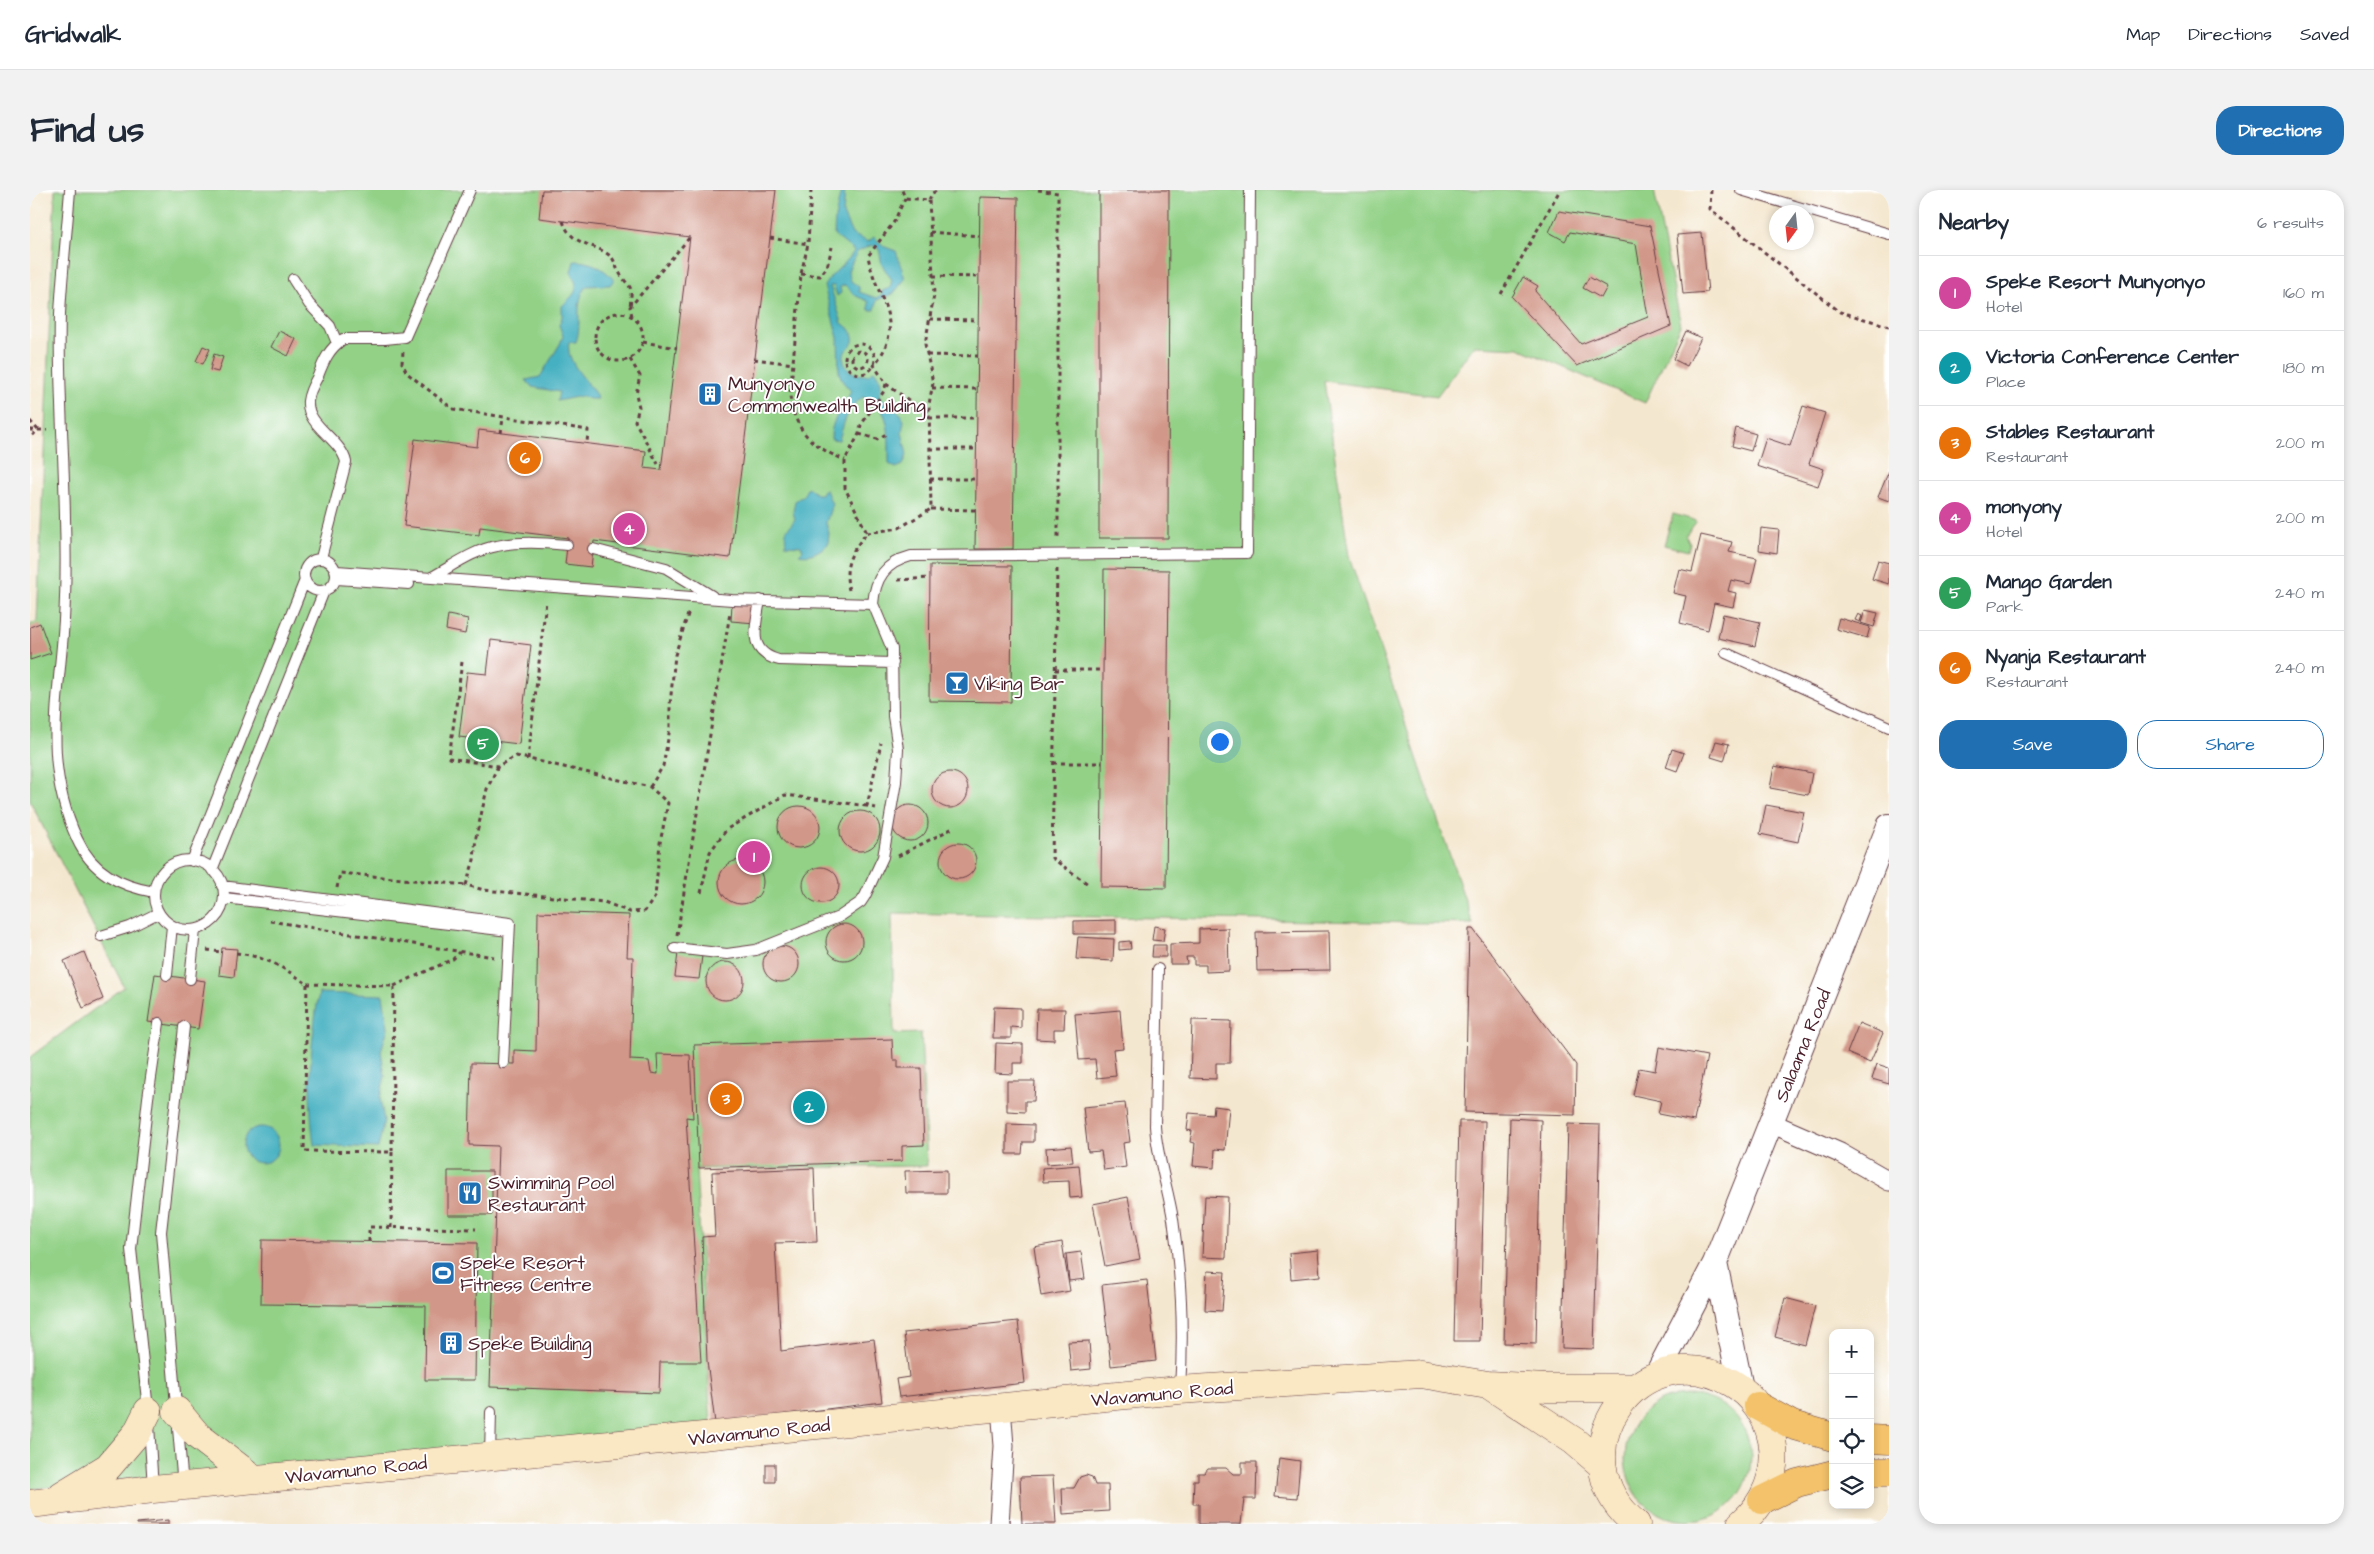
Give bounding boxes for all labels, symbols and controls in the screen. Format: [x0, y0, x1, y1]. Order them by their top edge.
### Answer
text: Gridwalk [25, 18, 121, 52]
text: Map [2126, 22, 2160, 47]
text: Directions [2188, 22, 2272, 47]
text: Saved [2300, 22, 2349, 47]
text: Find us [30, 106, 144, 155]
button: Directions [2216, 106, 2344, 155]
north arrow [1769, 205, 1814, 250]
text: Nearby [1939, 208, 2009, 237]
text: 6 results [2257, 212, 2324, 234]
text: Speke Resort Munyonyo [1986, 269, 2205, 296]
text: 1 [1954, 282, 1956, 304]
text: 160 m [2283, 282, 2324, 304]
text: Hotel [1986, 296, 2022, 318]
text: Victoria Conference Center [1986, 344, 2239, 371]
text: 2 [1950, 357, 1960, 379]
text: 180 m [2283, 357, 2324, 379]
place label: Munyonyo Commonwealth Building [728, 371, 926, 421]
text: Place [1986, 371, 2026, 393]
building icon: Munyonyo Commonwealth Building [697, 381, 723, 407]
text: Stables Restaurant [1986, 419, 2154, 446]
text: 3 [1951, 432, 1959, 454]
text: 200 m [2276, 432, 2324, 454]
pin: 6 [509, 439, 541, 477]
text: Restaurant [1986, 446, 2068, 468]
text: monyony [1986, 494, 2062, 521]
text: 4 [1950, 507, 1960, 529]
text: 200 m [2276, 507, 2324, 529]
pin: 4 [613, 510, 645, 548]
text: Hotel [1986, 521, 2022, 543]
text: Mango Garden [1986, 569, 2112, 596]
text: 5 [1949, 582, 1961, 604]
text: 240 m [2275, 582, 2324, 604]
text: Park [1986, 596, 2023, 618]
text: Nyanja Restaurant [1986, 644, 2146, 671]
text: 6 [1950, 657, 1960, 679]
text: 240 m [2275, 657, 2324, 679]
bar icon: Viking Bar [944, 670, 970, 696]
place label: Viking Bar [974, 671, 1064, 699]
text: Restaurant [1986, 671, 2068, 693]
button: Save [1939, 720, 2127, 769]
button: Share [2137, 720, 2324, 769]
pin: 5 [467, 725, 499, 763]
your location [1207, 729, 1233, 755]
pin: 1 [738, 838, 770, 876]
street label: Salaama Road [1768, 985, 1838, 1106]
pin: 3 [710, 1080, 742, 1118]
pin: 2 [793, 1088, 825, 1126]
place label: Swimming Pool Restaurant [488, 1170, 614, 1219]
restaurant icon: Swimming Pool Restaurant [457, 1180, 483, 1206]
place label: Speke Resort Fitness Centre [460, 1250, 592, 1299]
sports icon: Speke Resort Fitness Centre [430, 1260, 456, 1286]
map controls [1829, 1329, 1874, 1509]
button: + [1829, 1329, 1874, 1374]
building icon: Speke Building [438, 1330, 464, 1356]
place label: Speke Building [468, 1331, 592, 1359]
button: − [1829, 1374, 1874, 1419]
street label: Wavamuno Road [1090, 1375, 1235, 1414]
street label: Wavamuno Road [687, 1412, 832, 1453]
button: locate [1829, 1419, 1874, 1464]
street label: Wavamuno Road [284, 1450, 429, 1491]
button: layers [1829, 1464, 1874, 1509]

